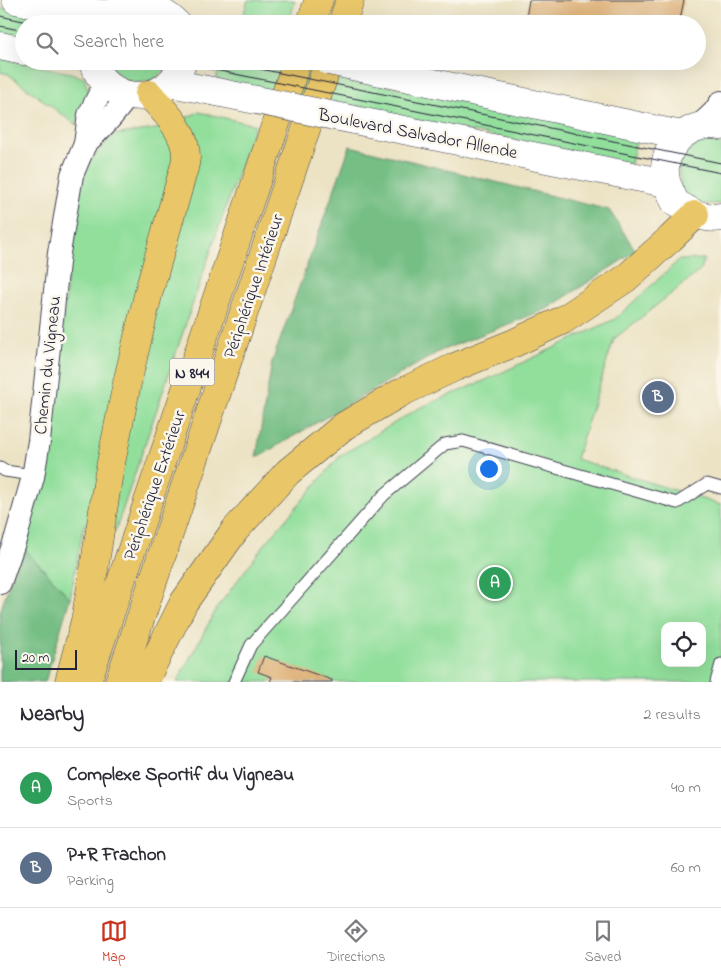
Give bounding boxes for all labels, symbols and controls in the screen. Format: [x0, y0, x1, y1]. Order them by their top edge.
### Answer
search box [15, 15, 706, 70]
icon: search [33, 29, 61, 57]
text: Search here [73, 29, 164, 56]
street label: Boulevard Salvador Allende [315, 103, 520, 167]
street label: Périphérique Intérieur [218, 211, 292, 362]
street label: Chemin du Vigneau [29, 294, 70, 436]
road number: N 844 [170, 358, 214, 386]
pin: B [642, 378, 674, 416]
street label: Périphérique Extérieur [118, 407, 194, 564]
your location [476, 456, 502, 482]
pin: A [479, 564, 511, 602]
map controls [661, 622, 706, 667]
button: locate [661, 622, 706, 667]
scale bar [15, 647, 78, 670]
text: 20 m [22, 648, 49, 669]
text: Nearby [20, 700, 84, 730]
text: 2 results [643, 703, 701, 727]
text: Complexe Sportif du Vigneau [67, 762, 294, 789]
text: A [31, 776, 41, 800]
text: 40 m [671, 776, 701, 800]
text: Sports [67, 789, 113, 813]
text: P+R Frachon [67, 842, 166, 869]
text: B [31, 856, 41, 880]
text: 60 m [671, 856, 701, 880]
text: Parking [67, 869, 114, 893]
tab: Map [100, 917, 128, 968]
tab: Directions [327, 917, 385, 968]
tab: Saved [585, 917, 621, 968]

